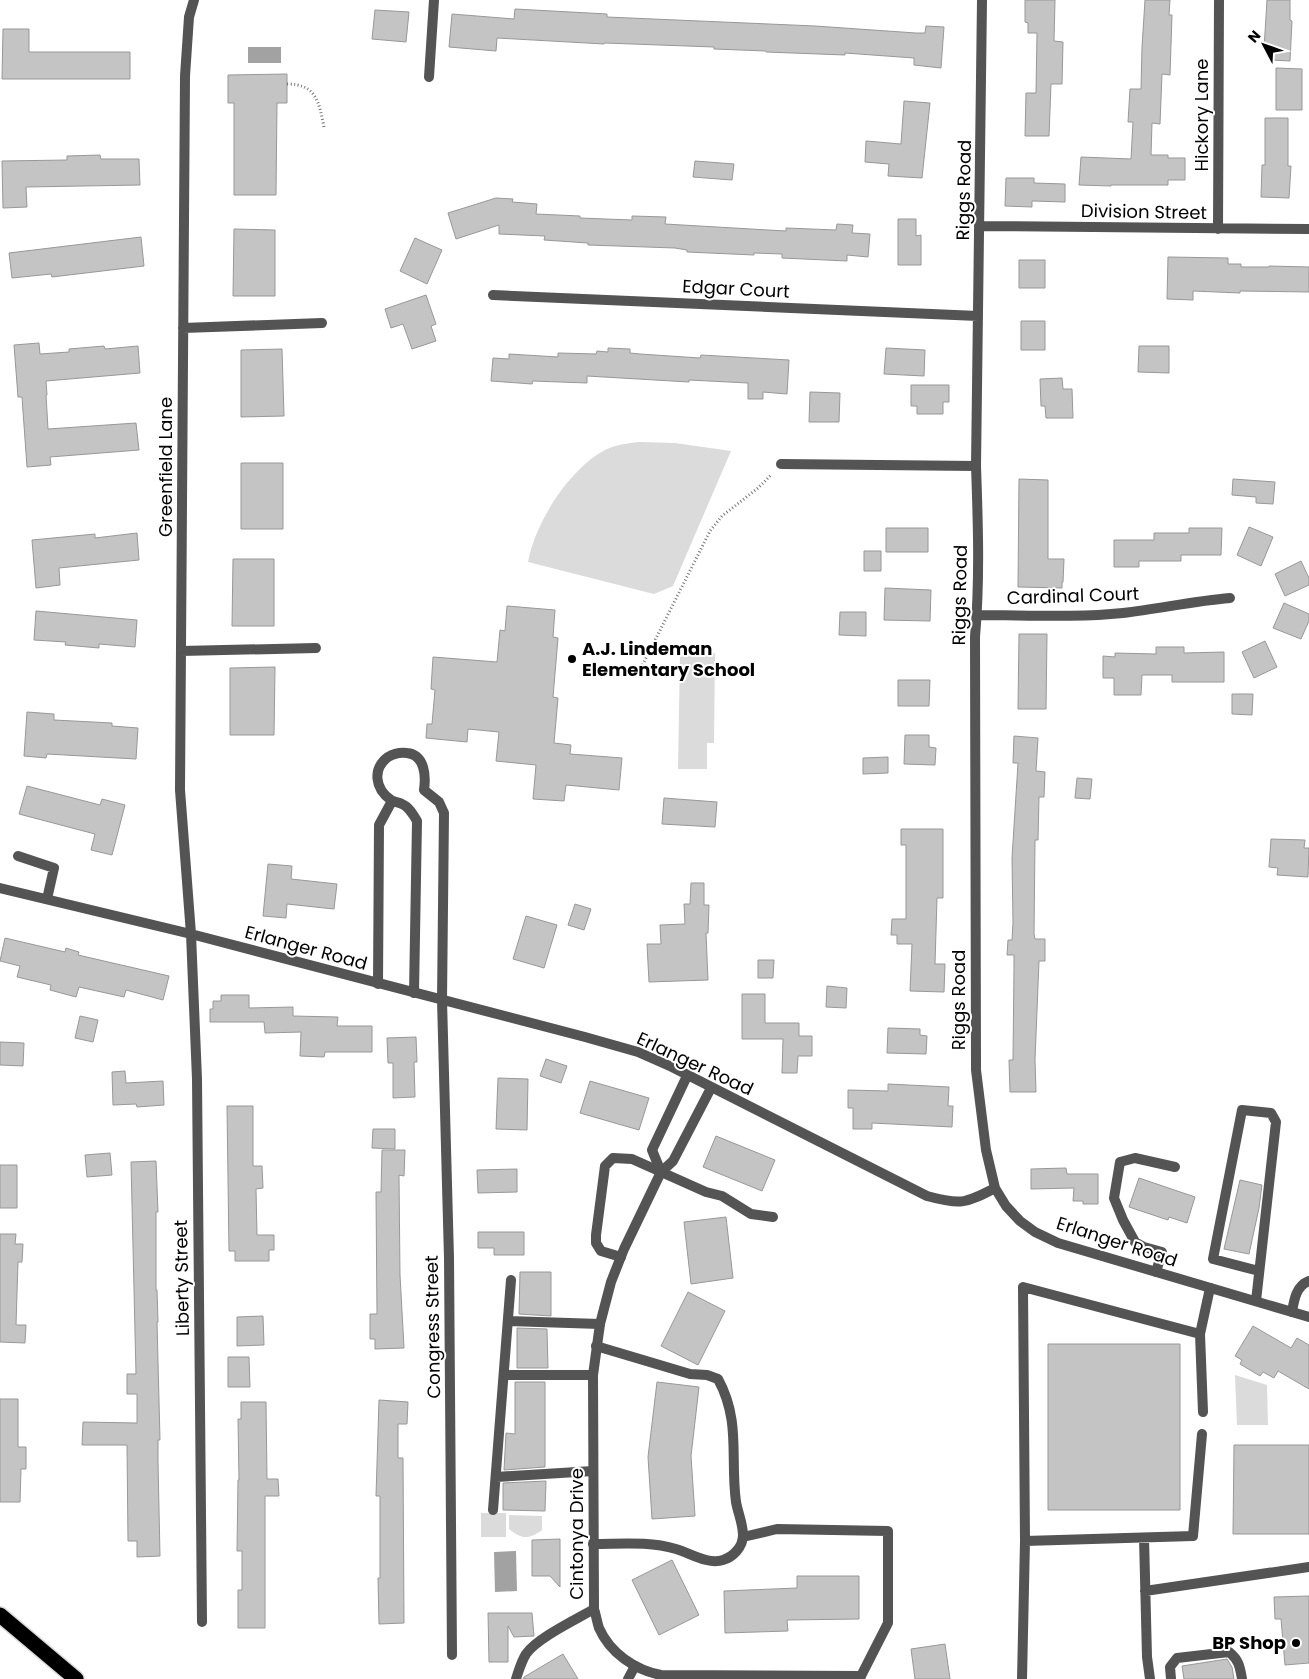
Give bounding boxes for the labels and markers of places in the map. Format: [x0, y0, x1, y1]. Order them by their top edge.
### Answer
place label: A.J. Lindeman Elementary School [582, 636, 755, 682]
marker: A.J. Lindeman Elementary School [566, 653, 578, 665]
place label: BP Shop [1212, 1630, 1286, 1655]
marker: BP Shop [1290, 1637, 1302, 1649]

